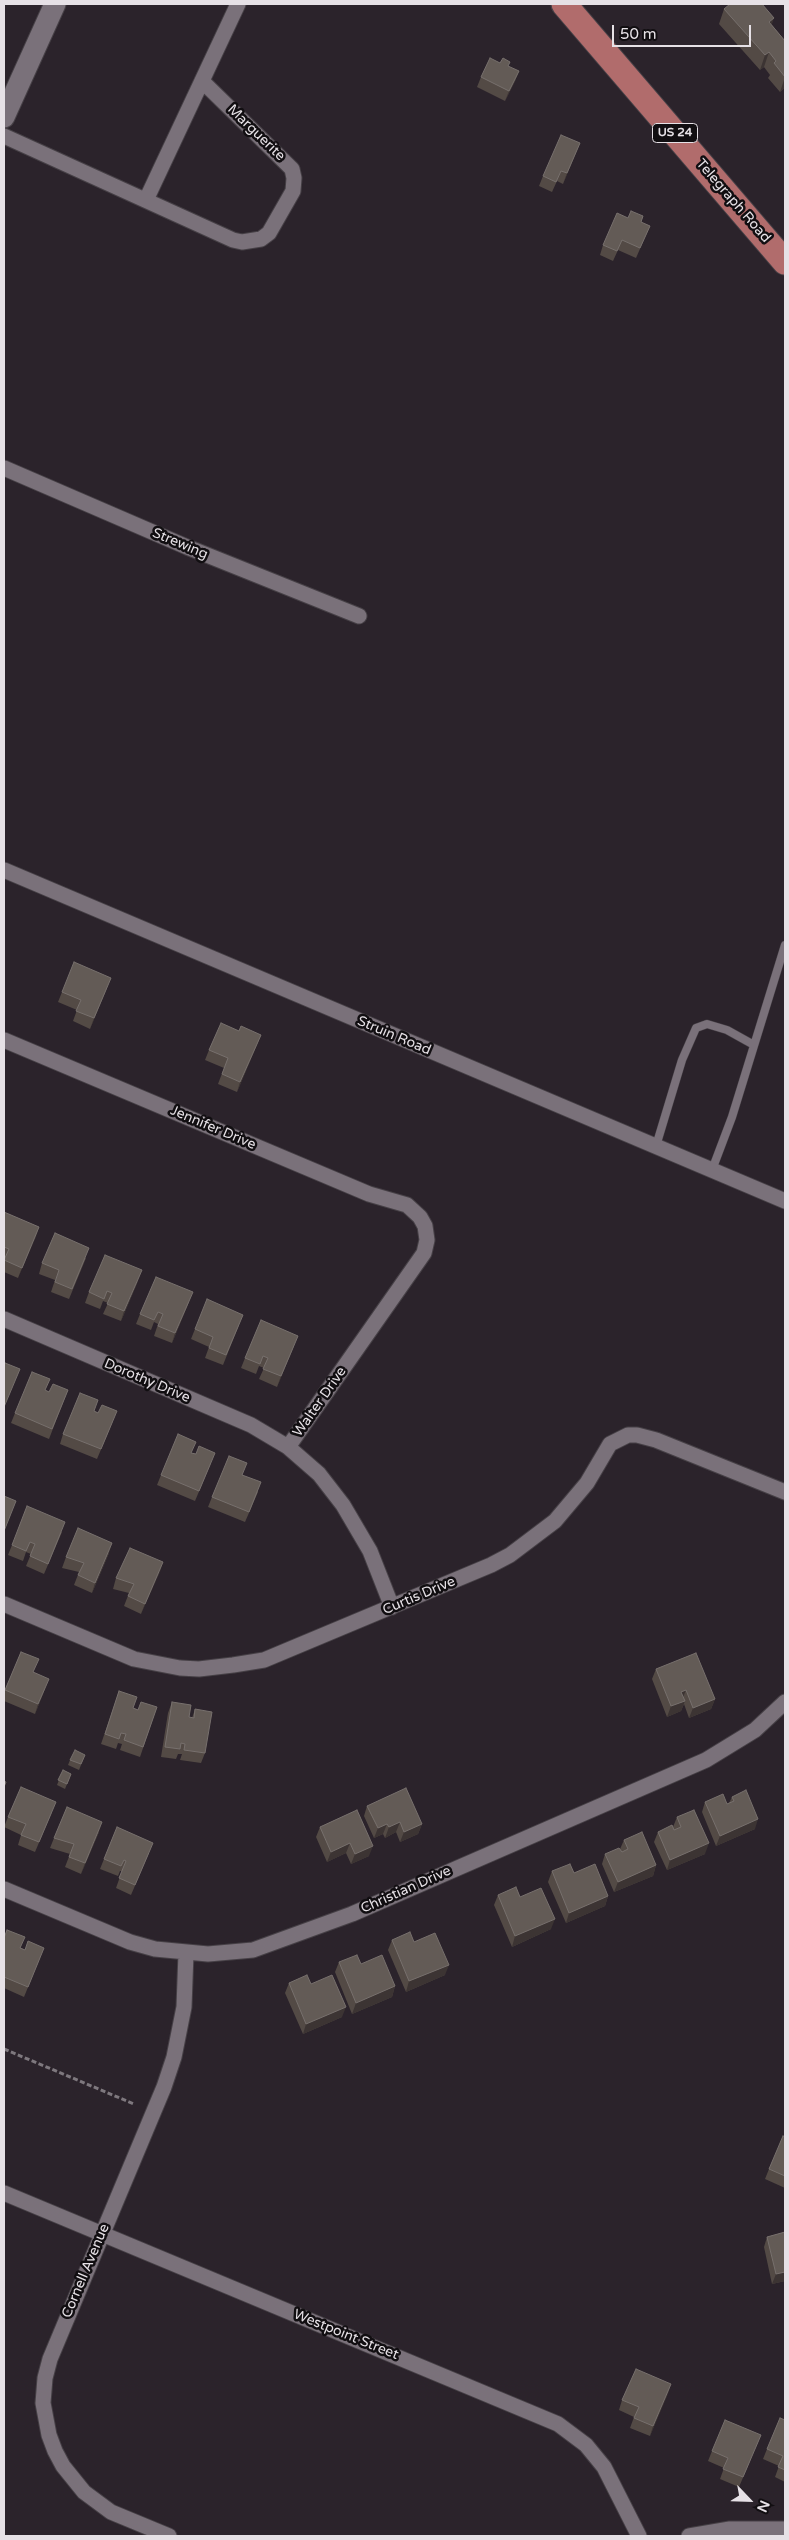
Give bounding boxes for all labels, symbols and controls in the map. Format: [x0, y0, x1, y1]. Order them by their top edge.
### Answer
scale bar [614, 15, 753, 47]
text: 50 m [620, 25, 657, 43]
street label: Marguerite [224, 101, 288, 165]
road number: US 24 [652, 124, 698, 142]
street label: Telegraph Road [692, 156, 774, 246]
street label: Strewing [150, 525, 210, 563]
street label: Struin Road [355, 1013, 433, 1059]
street label: Jennifer Drive [168, 1102, 258, 1154]
street label: Dorothy Drive [101, 1355, 193, 1407]
street label: Walter Drive [290, 1364, 350, 1440]
street label: Curtis Drive [380, 1573, 458, 1619]
street label: Christian Drive [358, 1863, 454, 1917]
street label: Cornell Avenue [59, 2221, 113, 2321]
street label: Westpoint Street [291, 2306, 401, 2364]
north arrow [724, 2475, 774, 2525]
text: N [753, 2498, 773, 2515]

